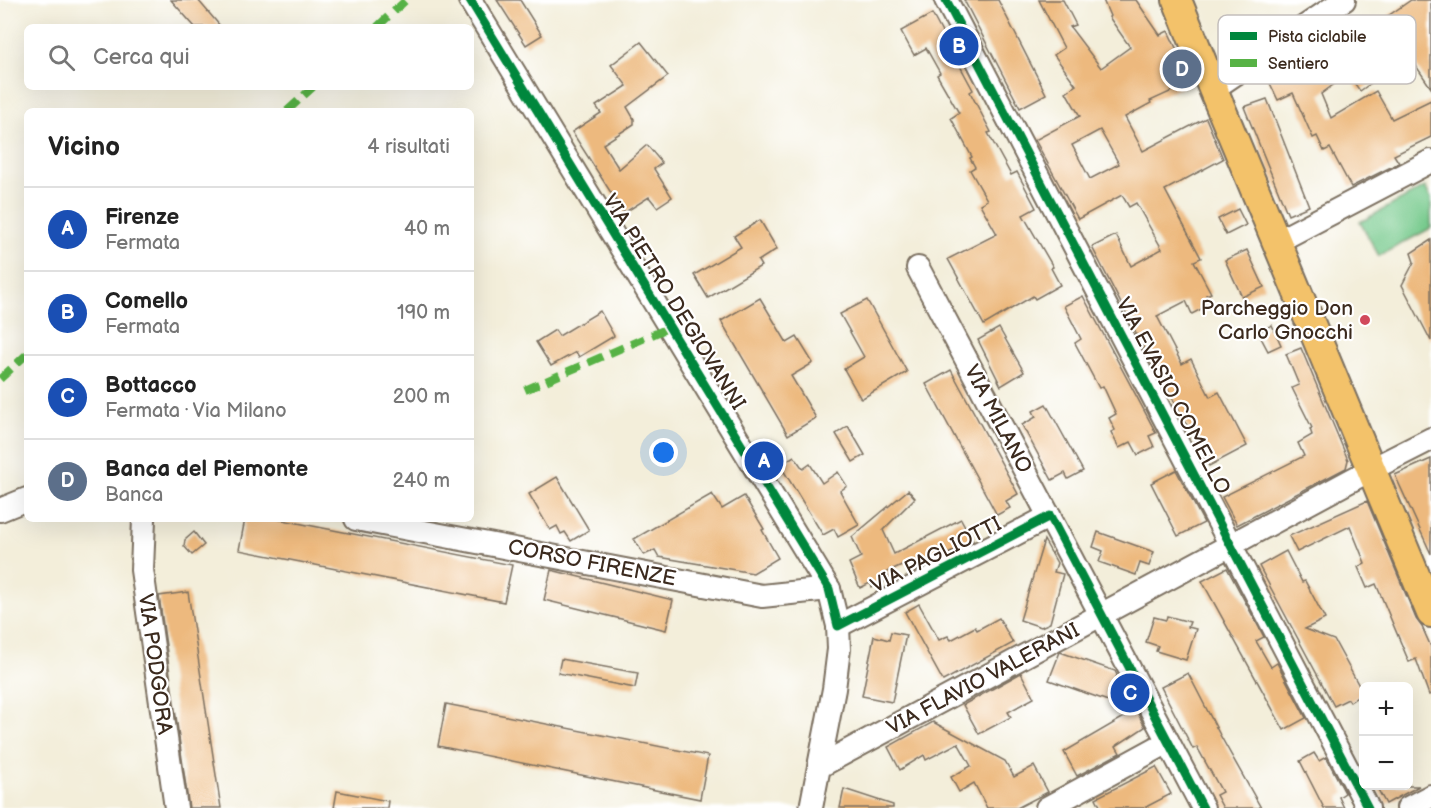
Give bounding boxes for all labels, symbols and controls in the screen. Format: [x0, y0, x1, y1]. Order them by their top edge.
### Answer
legend [1218, 15, 1416, 84]
search box [24, 24, 474, 90]
pin: B [940, 24, 978, 68]
text: Pista ciclabile [1268, 28, 1367, 47]
icon: search [45, 41, 78, 74]
text: Cerca qui [93, 44, 190, 71]
pin: D [1162, 46, 1202, 92]
text: Sentiero [1268, 55, 1329, 74]
text: Vicino [48, 132, 120, 163]
text: 4 risultati [367, 135, 450, 159]
street label: VIA PIETRO DEGIOVANNI [597, 190, 751, 414]
text: Firenze [105, 204, 179, 231]
text: A [61, 217, 74, 241]
text: 40 m [404, 217, 450, 241]
text: Fermata [105, 231, 180, 255]
text: Comello [105, 288, 188, 315]
street label: VIA EVASIO COMELLO [1110, 293, 1236, 499]
place label: Parcheggio Don Carlo Gnocchi [1201, 296, 1353, 345]
text: B [60, 301, 75, 325]
text: 190 m [397, 301, 450, 325]
marker: Parcheggio Don Carlo Gnocchi [1358, 313, 1372, 327]
text: Fermata [105, 315, 180, 339]
street label: VIA MILANO [959, 360, 1037, 478]
text: Bottacco [105, 372, 197, 399]
text: C [60, 385, 75, 409]
text: 200 m [393, 385, 450, 409]
text: Fermata · Via Milano [105, 399, 287, 423]
your location [649, 438, 678, 467]
pin: A [744, 438, 783, 484]
text: Banca del Piemonte [105, 456, 308, 483]
text: D [61, 469, 74, 493]
text: 240 m [393, 469, 450, 493]
text: Banca [105, 483, 163, 507]
street label: VIA PAGLIOTTI [867, 511, 1005, 599]
street label: CORSO FIRENZE [506, 534, 678, 592]
street label: VIA PODGORA [133, 592, 177, 736]
street label: VIA FLAVIO VALERANI [883, 618, 1083, 740]
pin: C [1110, 670, 1150, 716]
map controls [1359, 682, 1413, 790]
button: + [1359, 682, 1413, 736]
button: − [1359, 736, 1413, 790]

